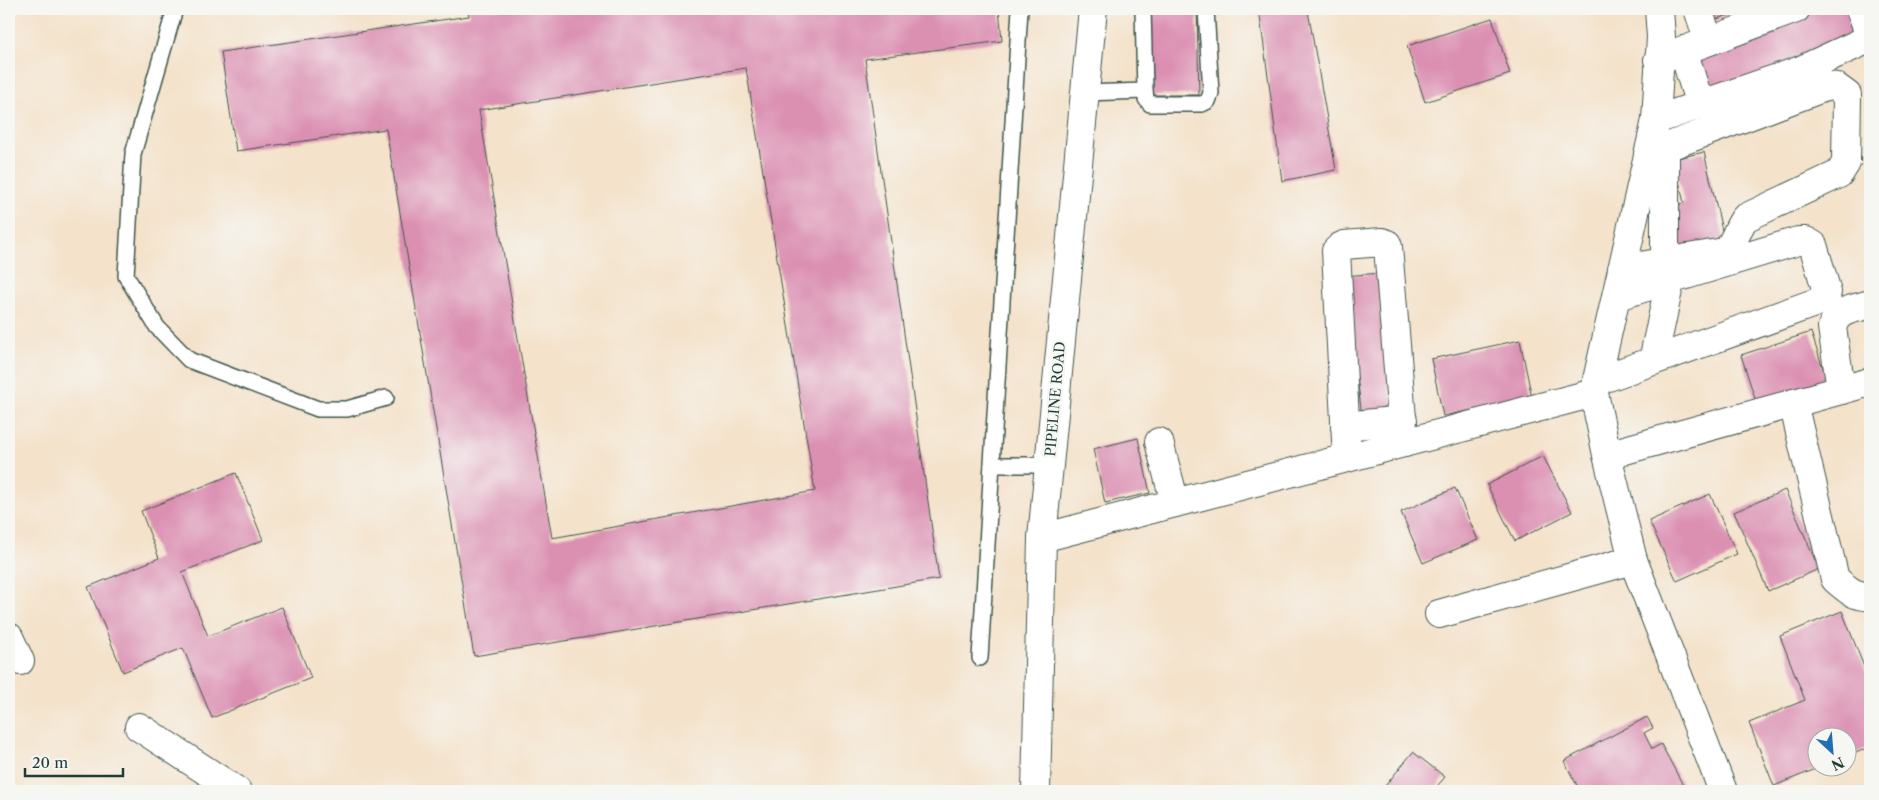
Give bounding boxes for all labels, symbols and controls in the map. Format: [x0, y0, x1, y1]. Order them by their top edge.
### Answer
street label: PIPELINE ROAD [1041, 341, 1069, 457]
north arrow [1806, 728, 1856, 778]
scale bar [25, 745, 122, 777]
text: 20 m [32, 753, 68, 772]
text: N [1828, 753, 1847, 774]

